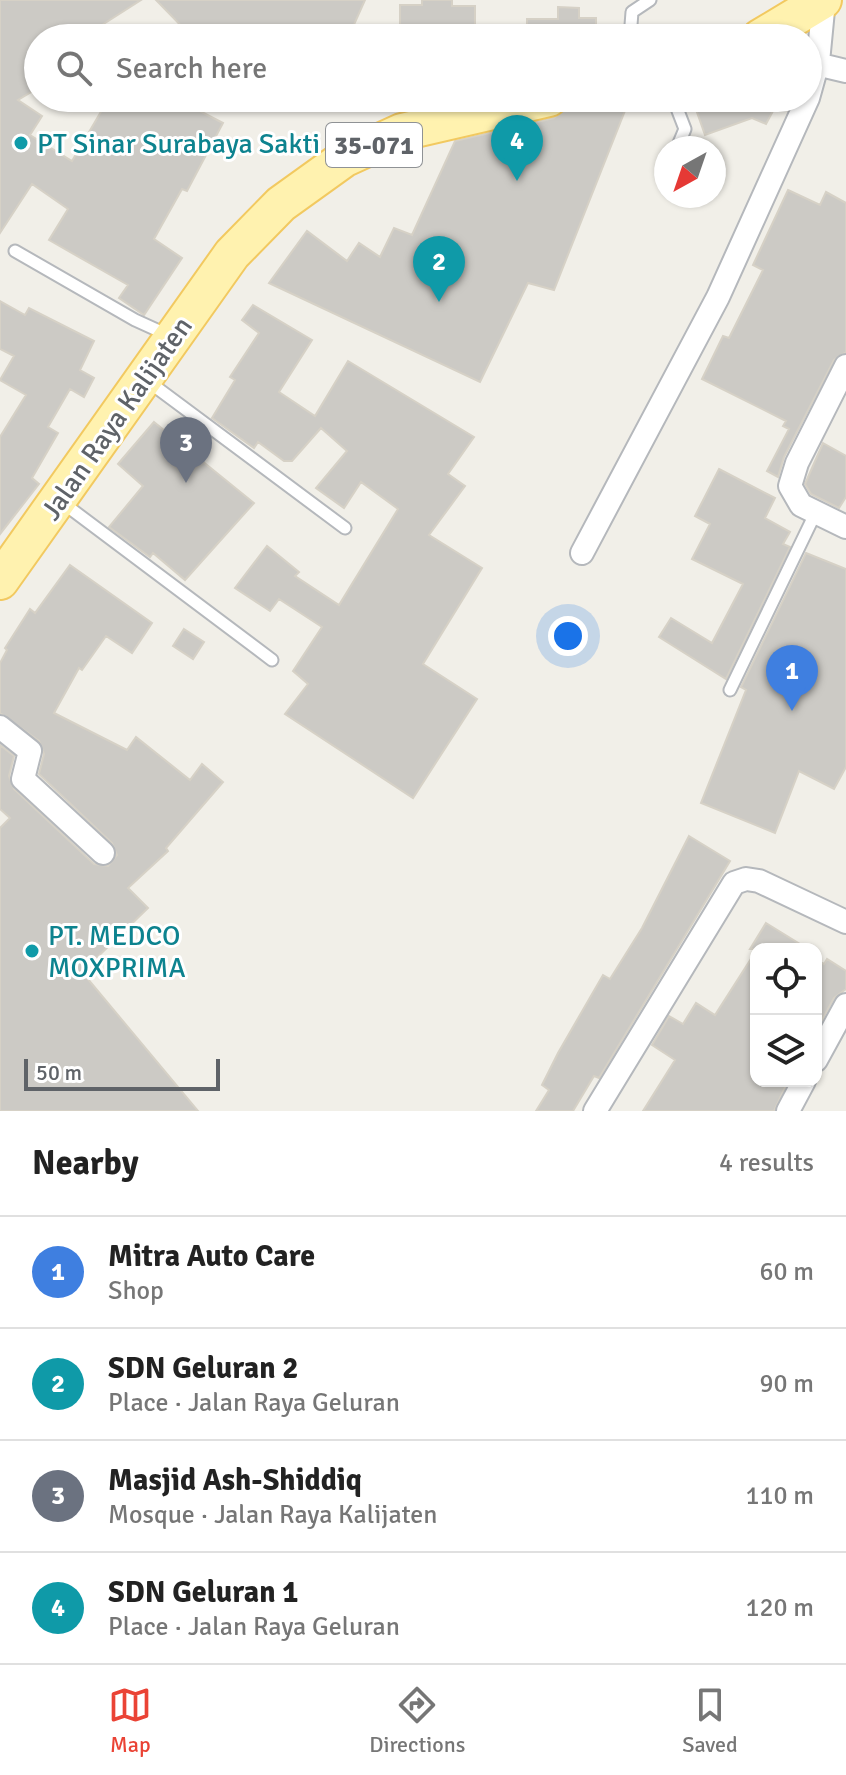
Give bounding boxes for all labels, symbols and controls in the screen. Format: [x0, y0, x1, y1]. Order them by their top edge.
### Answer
search box [24, 24, 822, 112]
icon: search [52, 46, 96, 90]
text: Search here [116, 50, 267, 87]
pin: 4 [491, 115, 543, 181]
road number: 35-071 [326, 123, 422, 167]
place label: PT Sinar Surabaya Sakti [37, 127, 320, 161]
marker: PT Sinar Surabaya Sakti [12, 134, 30, 152]
north arrow [654, 136, 726, 208]
pin: 2 [413, 236, 465, 302]
street label: Jalan Raya Kalijaten [34, 310, 200, 527]
pin: 3 [160, 417, 212, 483]
your location [548, 616, 588, 656]
pin: 1 [766, 645, 818, 711]
place label: PT. MEDCO MOXPRIMA [48, 919, 186, 985]
marker: PT. MEDCO MOXPRIMA [23, 942, 41, 960]
map controls [750, 943, 822, 1087]
button: locate [750, 943, 822, 1015]
button: layers [750, 1015, 822, 1087]
scale bar [24, 1055, 220, 1091]
text: 50 m [36, 1059, 82, 1086]
text: Nearby [32, 1142, 139, 1184]
text: 4 results [719, 1147, 814, 1179]
text: Mitra Auto Care [108, 1238, 315, 1275]
text: 1 [51, 1256, 65, 1288]
text: 60 m [759, 1256, 814, 1288]
text: Shop [108, 1275, 164, 1307]
text: SDN Geluran 2 [108, 1350, 298, 1387]
text: 2 [51, 1368, 65, 1400]
text: 90 m [759, 1368, 814, 1400]
text: Place · Jalan Raya Geluran [108, 1387, 400, 1419]
text: Masjid Ash-Shiddiq [108, 1462, 362, 1499]
text: 3 [51, 1480, 65, 1512]
text: 110 m [745, 1480, 814, 1512]
text: Mosque · Jalan Raya Kalijaten [108, 1499, 438, 1531]
text: SDN Geluran 1 [108, 1574, 298, 1611]
text: 4 [51, 1592, 65, 1624]
text: 120 m [745, 1592, 814, 1624]
text: Place · Jalan Raya Geluran [108, 1611, 400, 1643]
tab: Map [108, 1683, 152, 1758]
tab: Directions [369, 1683, 465, 1758]
tab: Saved [682, 1683, 738, 1758]

